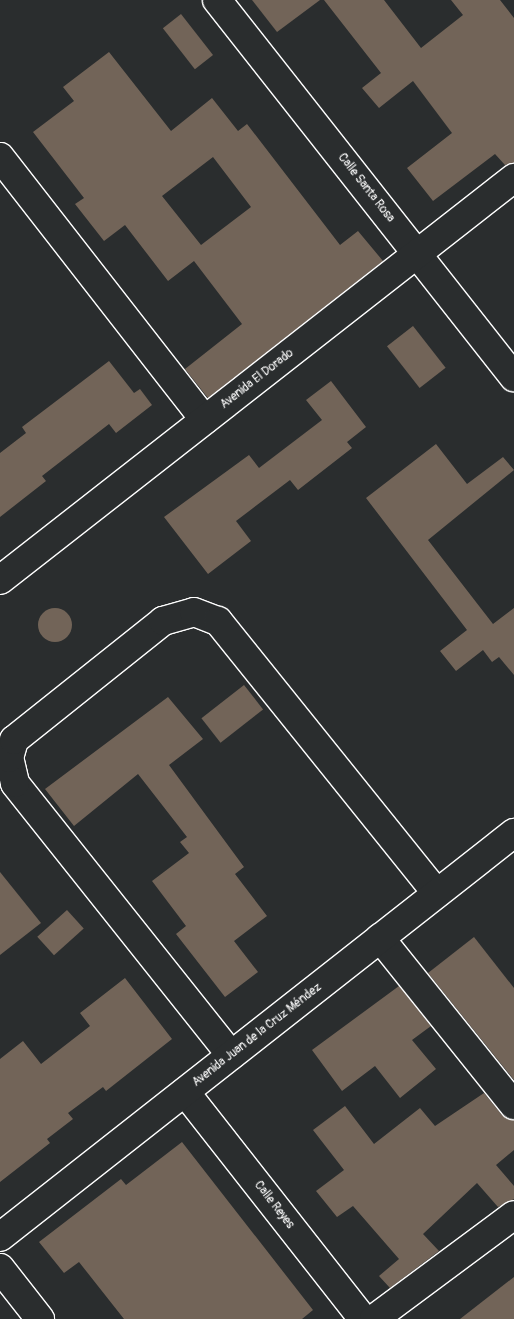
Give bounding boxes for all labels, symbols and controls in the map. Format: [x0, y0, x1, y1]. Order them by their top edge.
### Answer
street label: Calle Santa Rosa [335, 151, 397, 225]
street label: Avenida El Dorado [218, 346, 296, 412]
street label: Avenida Juan de la Cruz Méndez [190, 980, 324, 1090]
street label: Calle Reyes [251, 1178, 297, 1232]

